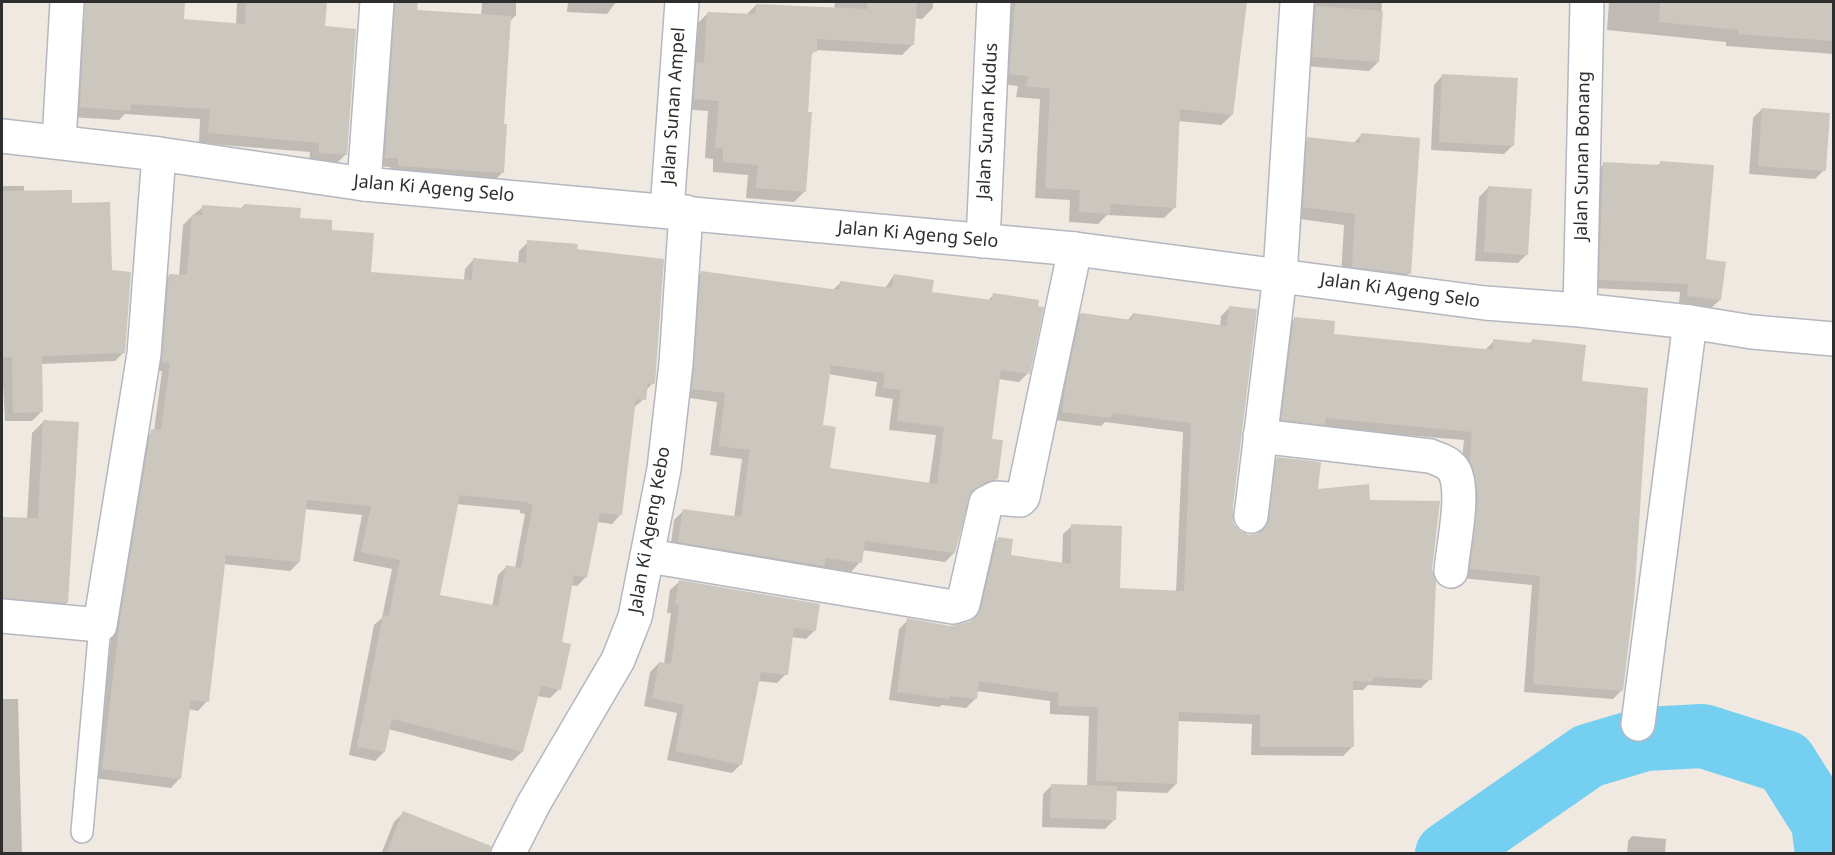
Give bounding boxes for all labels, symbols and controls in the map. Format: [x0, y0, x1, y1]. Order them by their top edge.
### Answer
street label: Jalan Sunan Ampel [658, 27, 690, 185]
street label: Jalan Sunan Kudus [973, 42, 1003, 200]
street label: Jalan Sunan Bonang [1571, 71, 1595, 241]
street label: Jalan Ki Ageng Selo [353, 171, 515, 207]
street label: Jalan Ki Ageng Selo [837, 217, 999, 253]
street label: Jalan Ki Ageng Selo [1319, 269, 1481, 313]
street label: Jalan Ki Ageng Kebo [625, 445, 675, 615]

